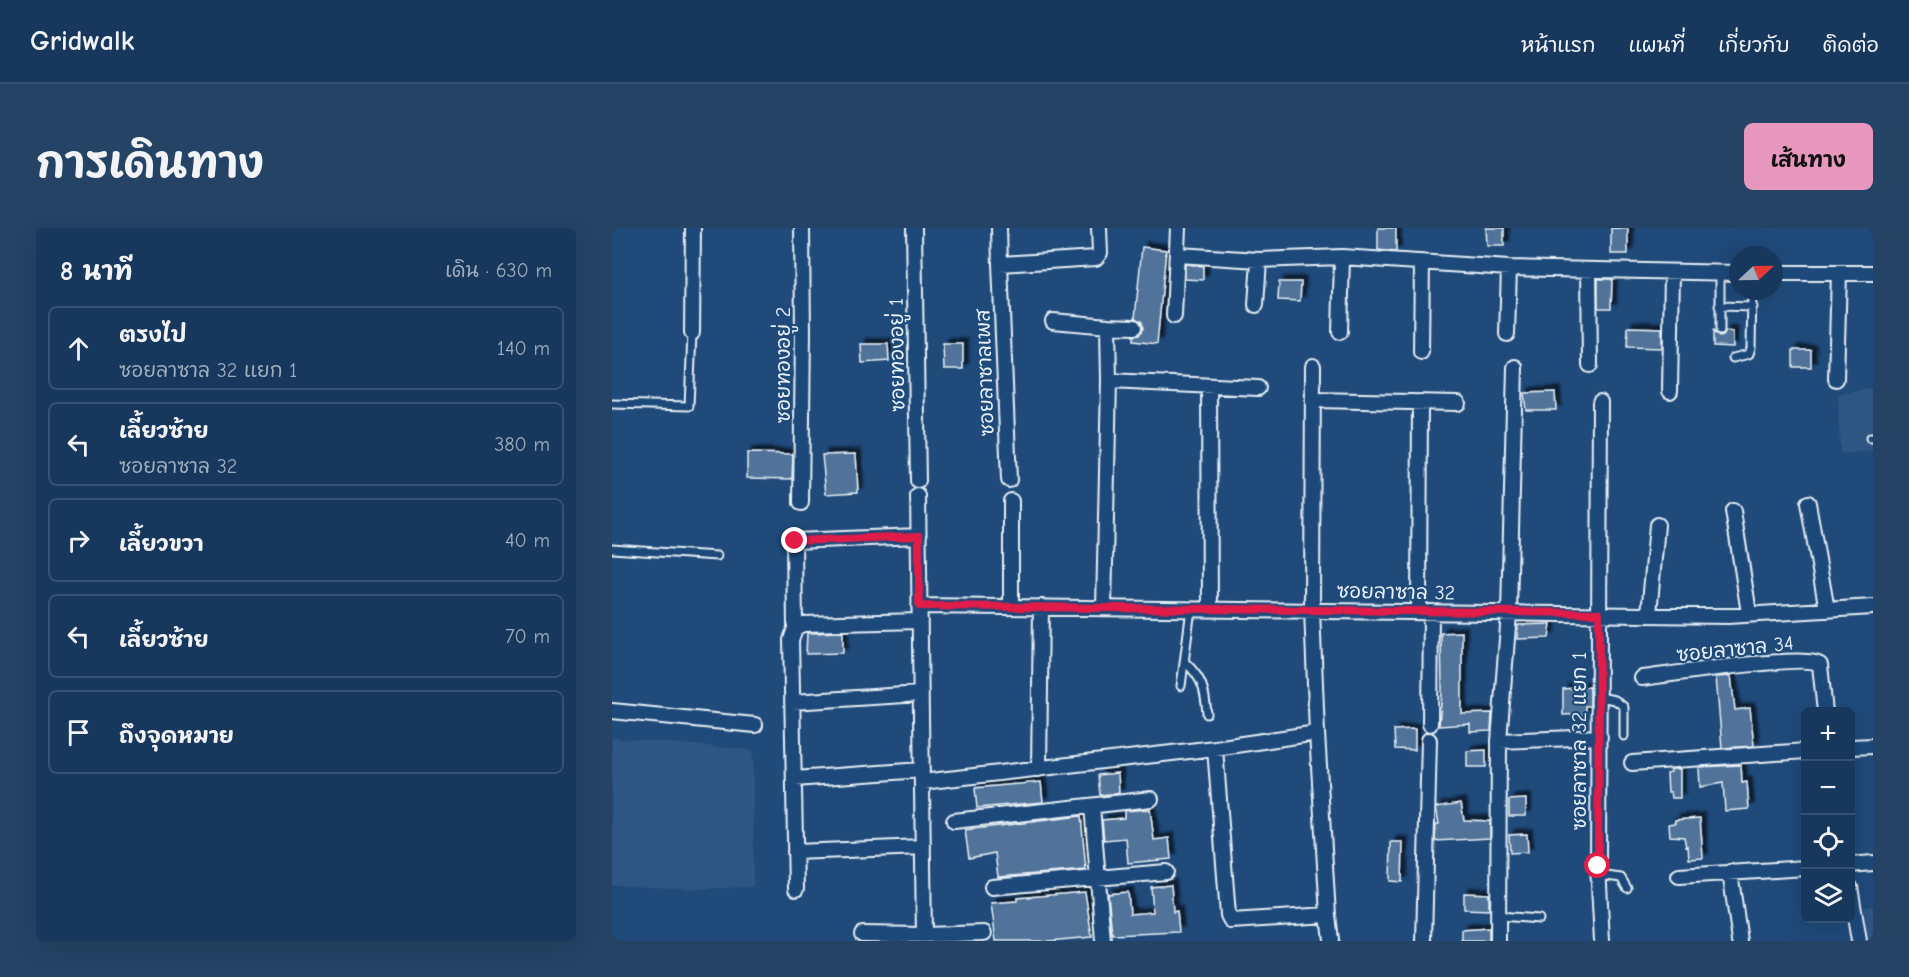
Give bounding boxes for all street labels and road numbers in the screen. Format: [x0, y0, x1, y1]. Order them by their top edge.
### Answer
street label: ซอยทองอยู่ 1 [883, 298, 913, 412]
street label: ซอยทองอยู่ 2 [770, 307, 799, 423]
street label: ซอยลาซาลเพส [971, 307, 999, 437]
street label: ซอยลาซาล 32 [1337, 579, 1455, 605]
street label: ซอยลาซาล 34 [1675, 631, 1795, 667]
street label: ซอยลาซาล 32 แยก 1 [1568, 652, 1591, 830]

